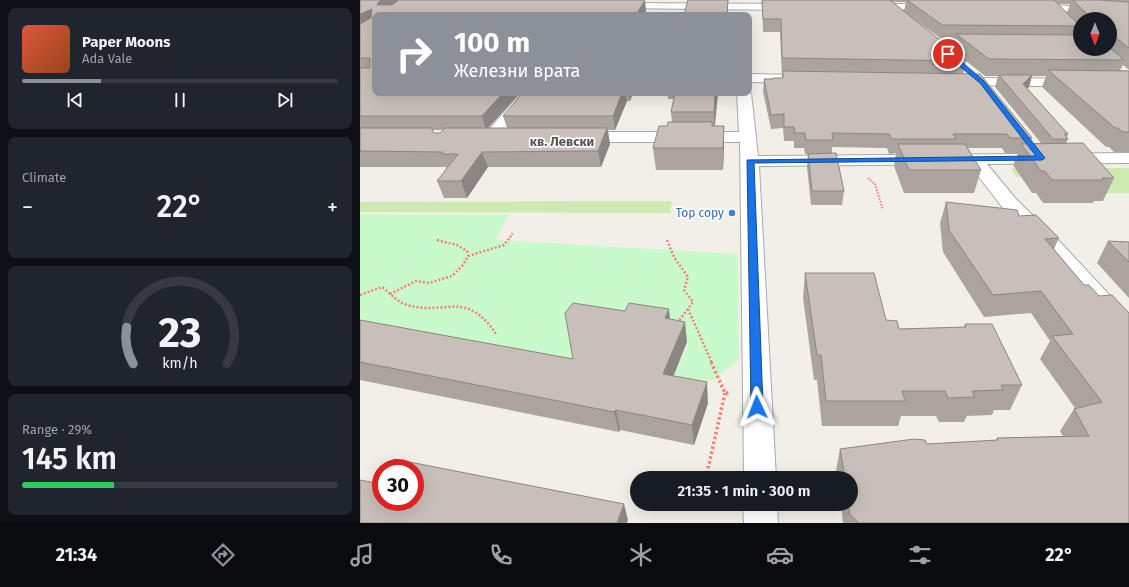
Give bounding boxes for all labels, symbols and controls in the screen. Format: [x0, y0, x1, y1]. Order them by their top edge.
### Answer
north arrow [1073, 12, 1117, 56]
map controls [1073, 12, 1117, 56]
text: 100 m [454, 26, 530, 59]
icon: right [388, 28, 440, 80]
text: Paper Moons [82, 33, 170, 51]
pin [931, 37, 965, 71]
icon: arrive [937, 43, 959, 65]
text: Ada Vale [82, 51, 132, 66]
text: Железни врата [454, 60, 580, 82]
icon: previous [64, 89, 86, 111]
icon: pause [169, 89, 191, 111]
icon: next [274, 89, 296, 111]
district label: кв. Левски [530, 134, 594, 149]
text: Climate [22, 170, 66, 185]
text: 22° [157, 189, 203, 225]
text: − [22, 194, 33, 221]
text: + [327, 194, 338, 221]
place label: Top copy [676, 206, 724, 220]
marker: Top copy [727, 208, 737, 218]
text: 23 [159, 308, 201, 358]
text: km/h [162, 354, 198, 371]
position arrow [736, 386, 778, 428]
text: Range · 29% [22, 422, 92, 437]
text: 145 km [22, 441, 117, 477]
speed limit sign: 30 [372, 459, 424, 511]
text: 21:35 · 1 min · 300 m [677, 482, 811, 500]
icon: directions [209, 541, 237, 569]
icon: music [348, 541, 376, 569]
icon: phone [487, 541, 515, 569]
icon: climate [627, 541, 655, 569]
icon: car [766, 541, 794, 569]
icon: filters [906, 541, 934, 569]
text: 21:34 [56, 544, 97, 566]
text: 22° [1045, 544, 1073, 566]

